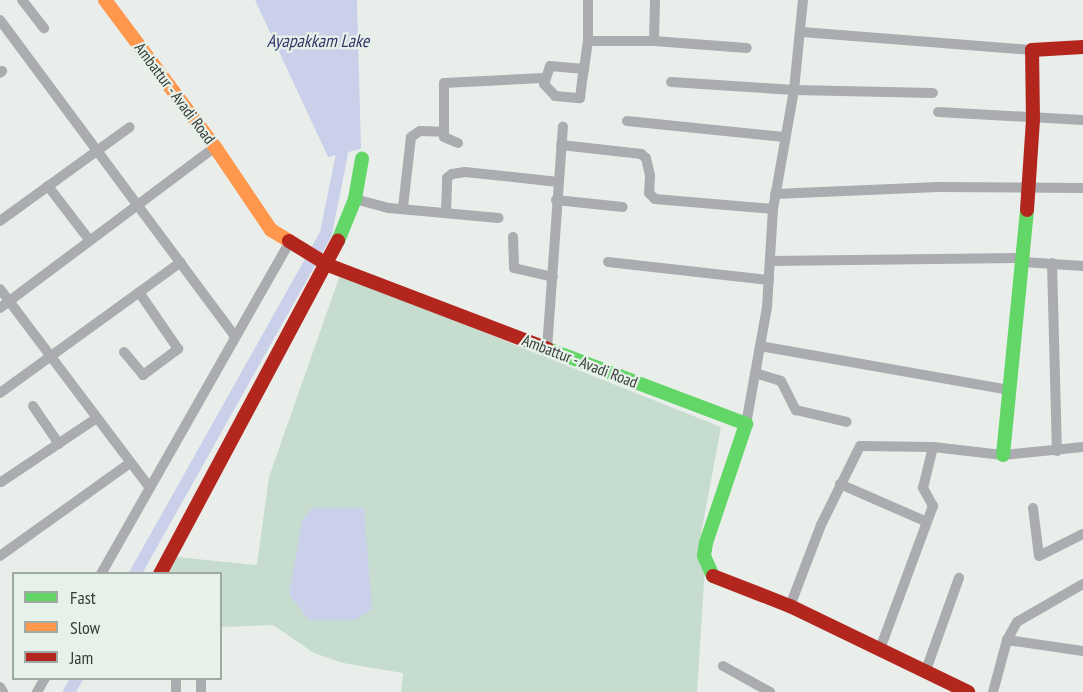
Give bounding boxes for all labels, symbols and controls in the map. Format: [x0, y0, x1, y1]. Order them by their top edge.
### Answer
water label: Ayapakkam Lake [267, 30, 369, 52]
street label: Ambattur - Avadi Road [130, 38, 220, 148]
street label: Ambattur - Avadi Road [519, 330, 641, 392]
legend [12, 572, 222, 680]
text: Fast [70, 586, 96, 609]
text: Slow [70, 616, 100, 639]
text: Jam [70, 646, 93, 669]

